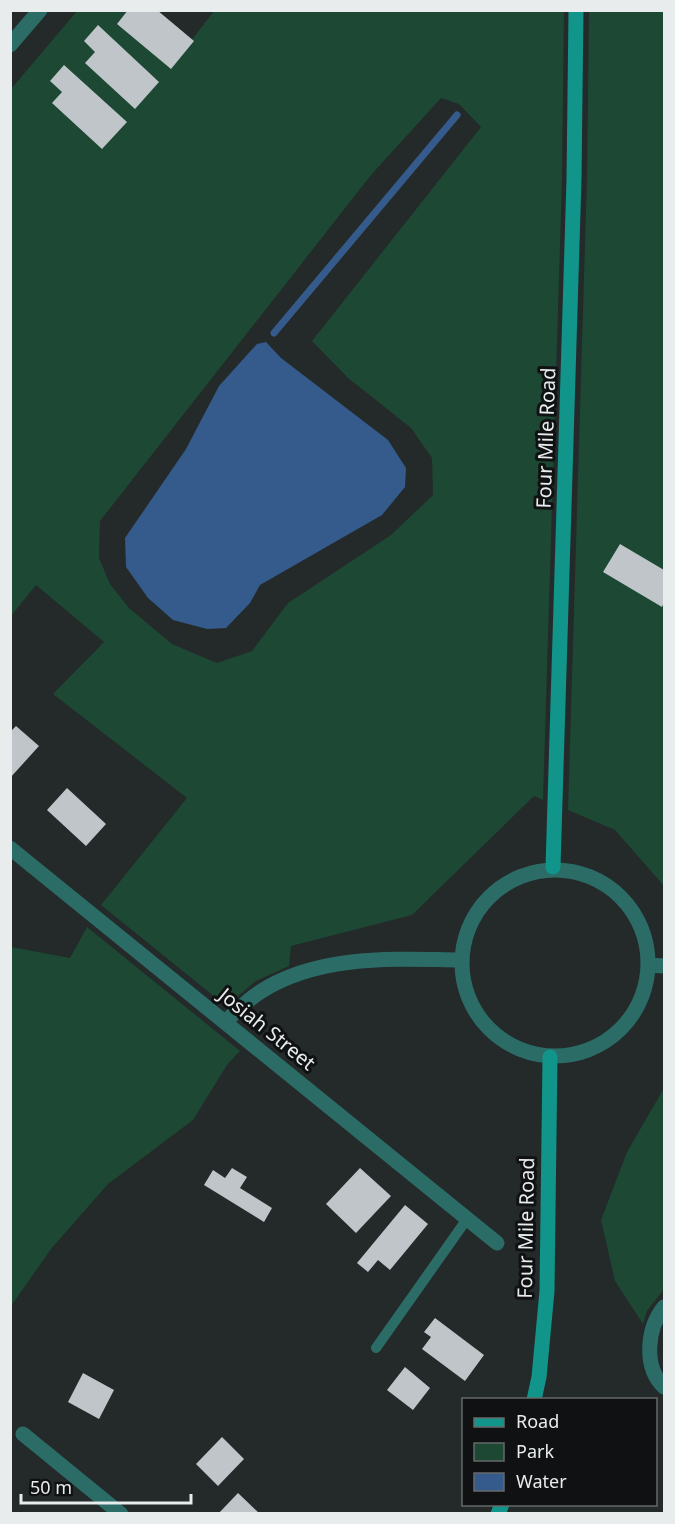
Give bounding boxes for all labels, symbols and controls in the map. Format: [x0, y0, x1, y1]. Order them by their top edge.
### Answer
street label: Four Mile Road [530, 367, 561, 509]
street label: Josiah Street [212, 980, 321, 1076]
street label: Four Mile Road [511, 1157, 540, 1299]
legend [462, 1398, 657, 1506]
text: Road [516, 1409, 559, 1433]
text: Park [516, 1439, 554, 1463]
scale bar [21, 1467, 190, 1505]
text: Water [516, 1469, 567, 1493]
text: 50 m [30, 1475, 72, 1499]

